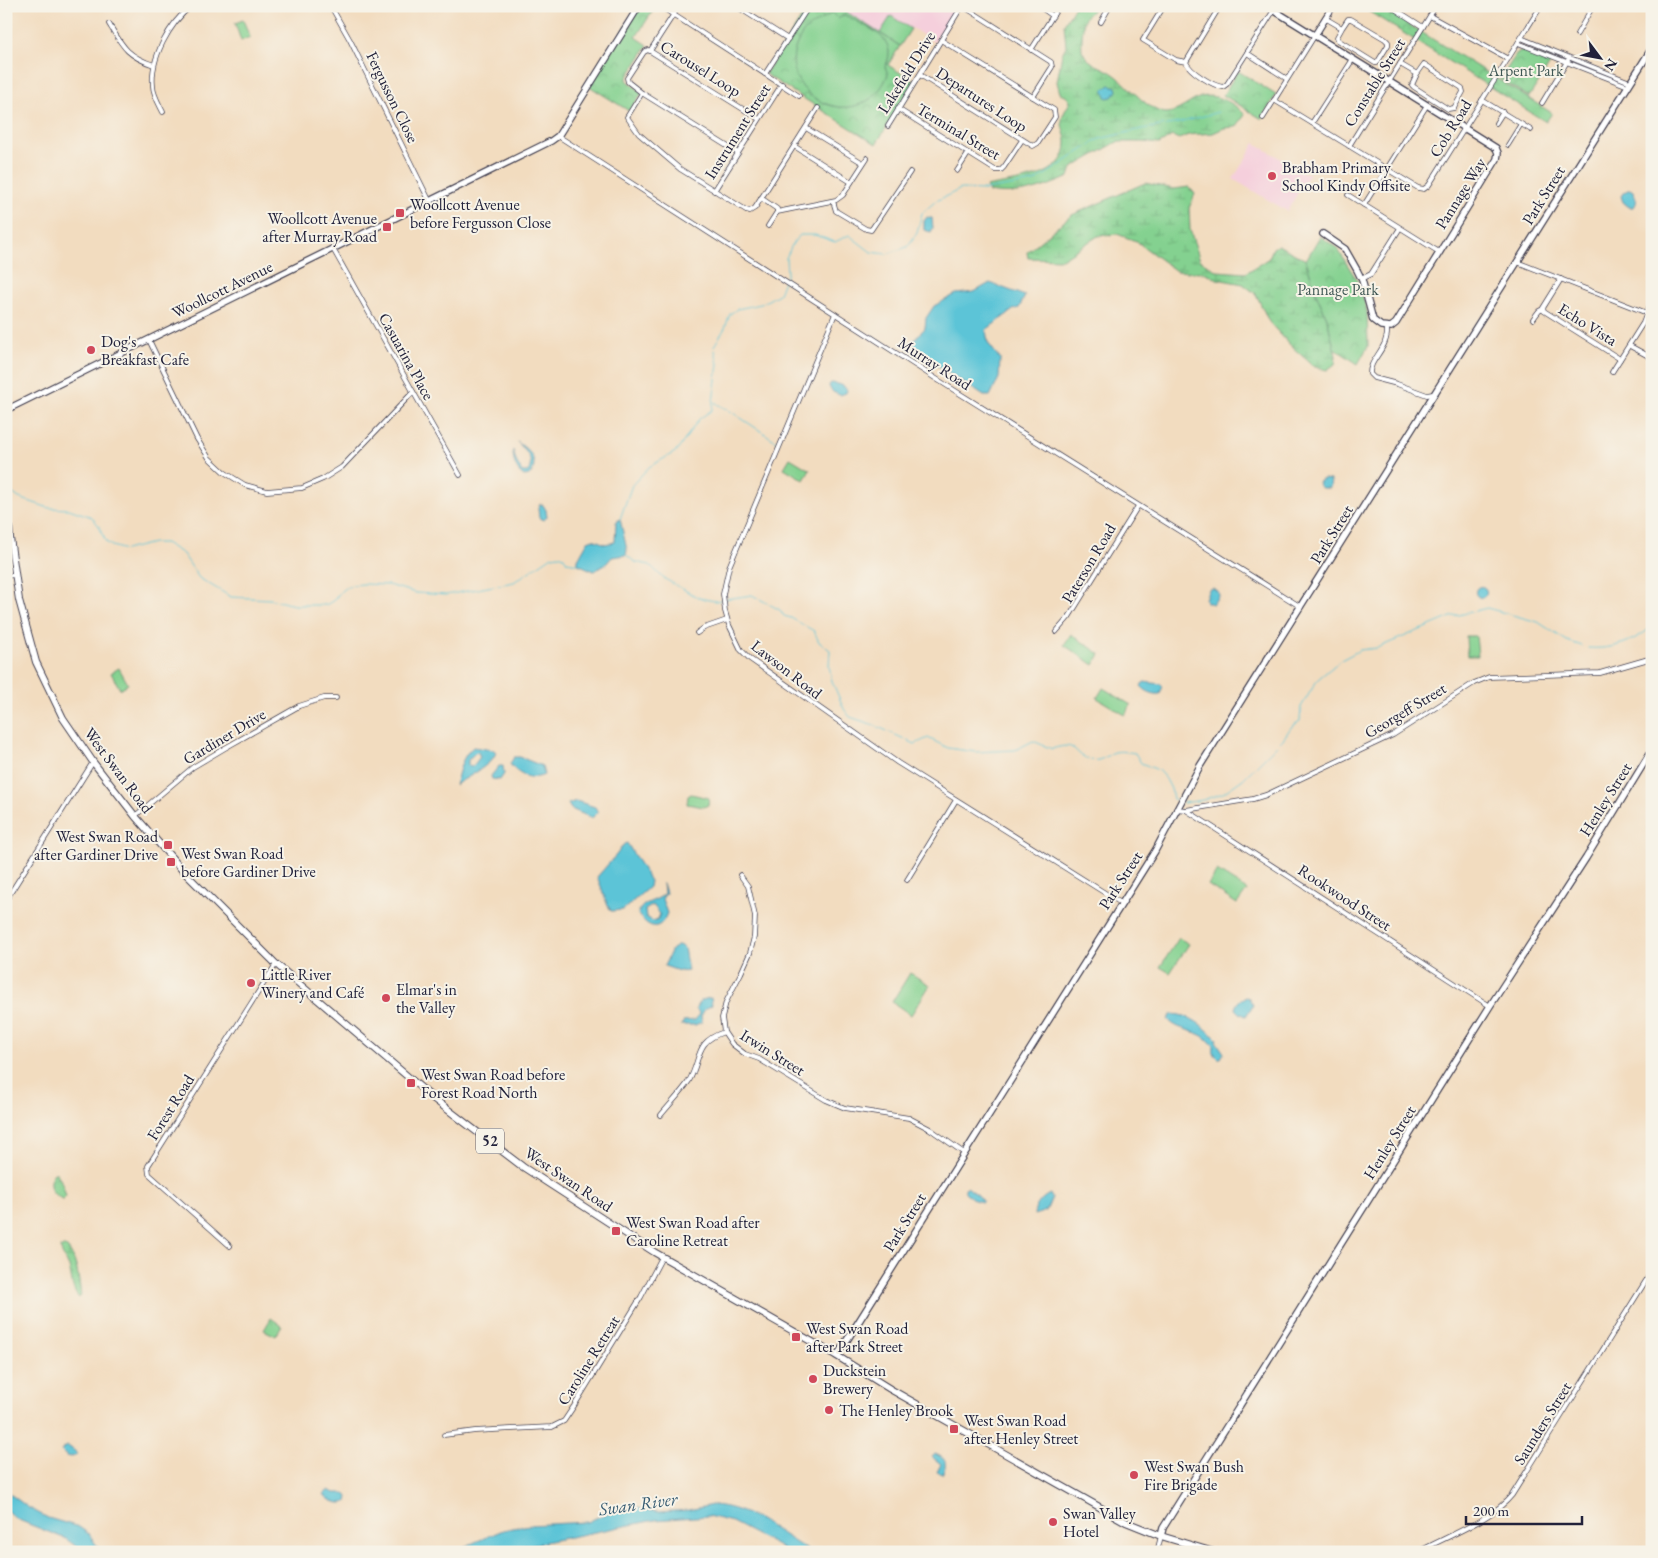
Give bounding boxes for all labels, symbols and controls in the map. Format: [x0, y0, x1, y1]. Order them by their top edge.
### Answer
street label: Lakefield Drive [873, 27, 940, 117]
north arrow [1576, 32, 1626, 82]
street label: Constable Street [1339, 34, 1410, 131]
street label: Carousel Loop [656, 35, 745, 102]
street label: Fergusson Close [361, 48, 424, 146]
text: N [1600, 55, 1622, 75]
park label: Arpent Park [1488, 60, 1564, 81]
street label: Departures Loop [932, 62, 1031, 137]
street label: Instrument Street [700, 80, 775, 183]
street label: Cob Road [1425, 95, 1477, 161]
street label: Terminal Street [913, 98, 1004, 165]
street label: Pannage Way [1430, 153, 1491, 233]
place label: Brabham Primary School Kindy Offsite [1282, 157, 1410, 196]
street label: Park Street [1517, 162, 1570, 229]
marker: Brabham Primary School Kindy Offsite [1266, 170, 1278, 182]
place label: Woollcott Avenue before Fergusson Close [410, 194, 551, 233]
marker: Woollcott Avenue before Fergusson Close [394, 207, 406, 219]
place label: Woollcott Avenue after Murray Road [262, 208, 378, 247]
marker: Woollcott Avenue after Murray Road [381, 221, 393, 233]
street label: Woollcott Avenue [168, 256, 276, 323]
park label: Pannage Park [1297, 279, 1379, 300]
street label: Echo Vista [1554, 298, 1622, 351]
street label: Casuarina Place [374, 309, 439, 404]
place label: Dog's Breakfast Cafe [101, 331, 189, 370]
street label: Murray Road [894, 332, 976, 395]
marker: Dog's Breakfast Cafe [85, 344, 97, 356]
street label: Park Street [1305, 501, 1358, 568]
street label: Paterson Road [1056, 519, 1121, 607]
street label: Lawson Road [747, 635, 827, 704]
street label: Georgeff Street [1361, 678, 1450, 743]
street label: Gardiner Drive [179, 704, 269, 769]
street label: West Swan Road [79, 723, 158, 818]
street label: Henley Street [1575, 758, 1636, 840]
place label: West Swan Road after Gardiner Drive [34, 826, 159, 865]
marker: West Swan Road after Gardiner Drive [162, 839, 174, 851]
place label: West Swan Road before Gardiner Drive [181, 843, 316, 882]
street label: Park Street [1094, 847, 1147, 914]
marker: West Swan Road before Gardiner Drive [165, 856, 177, 868]
street label: Rookwood Street [1294, 859, 1395, 935]
place label: Little River Winery and Café [261, 964, 364, 1003]
marker: Little River Winery and Café [245, 977, 257, 989]
place label: Elmar's in the Valley [396, 979, 458, 1018]
marker: Elmar's in the Valley [380, 992, 392, 1004]
street label: Irwin Street [736, 1024, 809, 1081]
place label: West Swan Road before Forest Road North [421, 1064, 565, 1103]
street label: Forest Road [142, 1070, 199, 1144]
marker: West Swan Road before Forest Road North [405, 1077, 417, 1089]
street label: Henley Street [1359, 1101, 1420, 1183]
road number: 52 [476, 1128, 504, 1154]
street label: West Swan Road [520, 1142, 618, 1217]
street label: Park Street [878, 1189, 931, 1256]
place label: West Swan Road after Caroline Retreat [626, 1212, 760, 1251]
marker: West Swan Road after Caroline Retreat [610, 1225, 622, 1237]
street label: Caroline Retreat [552, 1311, 624, 1409]
place label: West Swan Road after Park Street [806, 1318, 909, 1357]
marker: West Swan Road after Park Street [790, 1331, 802, 1343]
place label: Duckstein Brewery [823, 1360, 887, 1399]
marker: Duckstein Brewery [807, 1373, 819, 1385]
street label: Saunders Street [1509, 1378, 1576, 1469]
place label: The Henley Brook [839, 1400, 954, 1421]
marker: The Henley Brook [823, 1404, 835, 1416]
place label: West Swan Road after Henley Street [964, 1410, 1078, 1449]
marker: West Swan Road after Henley Street [948, 1423, 960, 1435]
place label: West Swan Bush Fire Brigade [1144, 1456, 1244, 1495]
marker: West Swan Bush Fire Brigade [1128, 1469, 1140, 1481]
water label: Swan River [596, 1486, 680, 1521]
scale bar [1466, 1493, 1582, 1525]
text: 200 m [1473, 1501, 1510, 1520]
place label: Swan Valley Hotel [1063, 1503, 1137, 1542]
marker: Swan Valley Hotel [1047, 1516, 1059, 1528]

